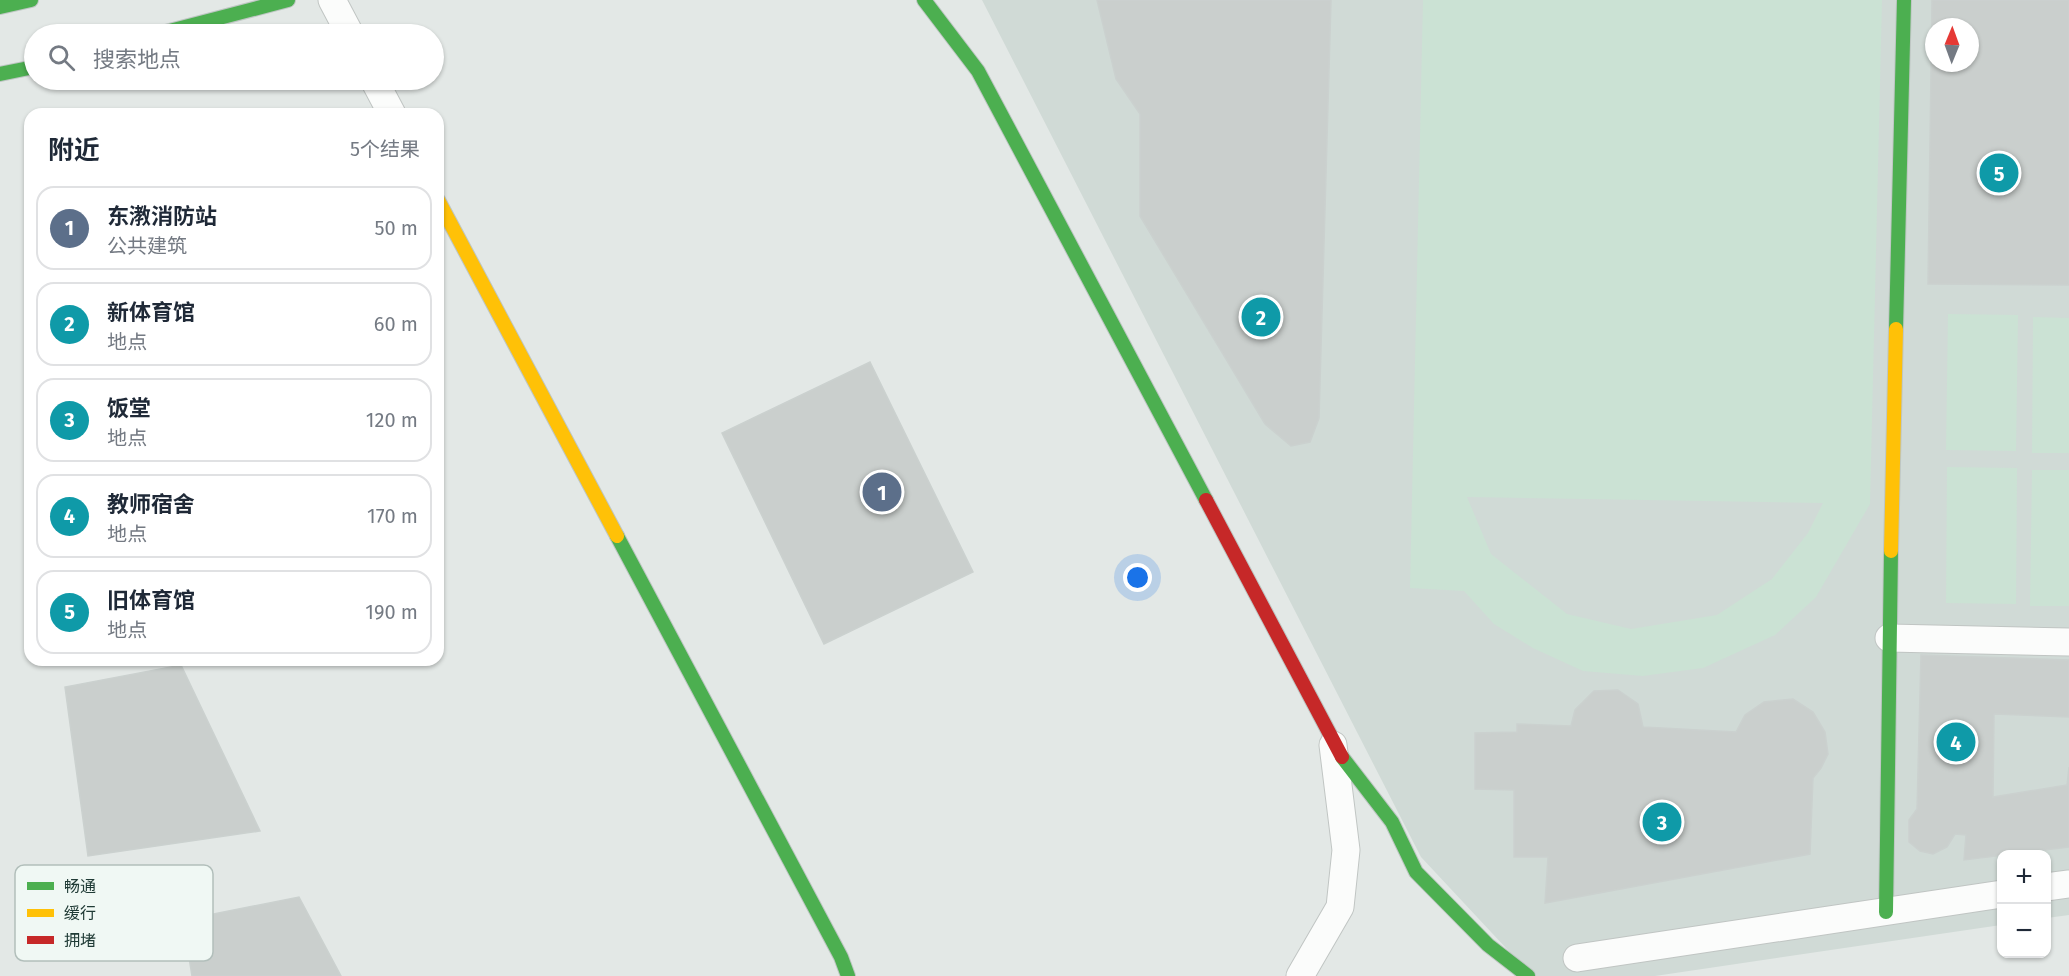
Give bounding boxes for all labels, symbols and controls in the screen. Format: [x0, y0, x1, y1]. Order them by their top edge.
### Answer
north arrow [1925, 18, 1979, 72]
search box [24, 24, 444, 90]
icon: search [45, 41, 78, 74]
text: 搜索地点 [93, 46, 181, 73]
text: 附近 [48, 135, 100, 166]
text: 5个结果 [350, 137, 420, 161]
pin: 5 [1980, 150, 2018, 195]
text: 东漖消防站 [107, 203, 217, 230]
text: 1 [65, 216, 74, 240]
text: 50 m [374, 216, 418, 240]
text: 公共建筑 [107, 234, 187, 258]
pin: 2 [1242, 294, 1280, 340]
text: 新体育馆 [107, 299, 195, 326]
text: 2 [64, 312, 75, 336]
text: 60 m [374, 312, 418, 336]
text: 地点 [107, 330, 147, 354]
text: 饭堂 [107, 395, 151, 422]
text: 3 [64, 408, 75, 432]
text: 120 m [366, 408, 418, 432]
text: 地点 [107, 426, 147, 450]
pin: 1 [862, 470, 902, 514]
text: 教师宿舍 [107, 491, 195, 518]
text: 4 [64, 504, 75, 528]
text: 170 m [367, 504, 418, 528]
text: 地点 [107, 522, 147, 546]
your location [1123, 563, 1152, 592]
text: 旧体育馆 [107, 587, 195, 614]
text: 5 [64, 600, 75, 624]
text: 190 m [365, 600, 418, 624]
text: 地点 [107, 618, 147, 642]
pin: 4 [1936, 720, 1976, 764]
pin: 3 [1642, 800, 1682, 844]
map controls [1997, 850, 2051, 958]
button: + [1997, 850, 2051, 904]
legend [15, 865, 213, 961]
text: 畅通 [64, 877, 96, 896]
text: 缓行 [64, 904, 96, 923]
button: − [1997, 904, 2051, 958]
text: 拥堵 [64, 931, 96, 950]

